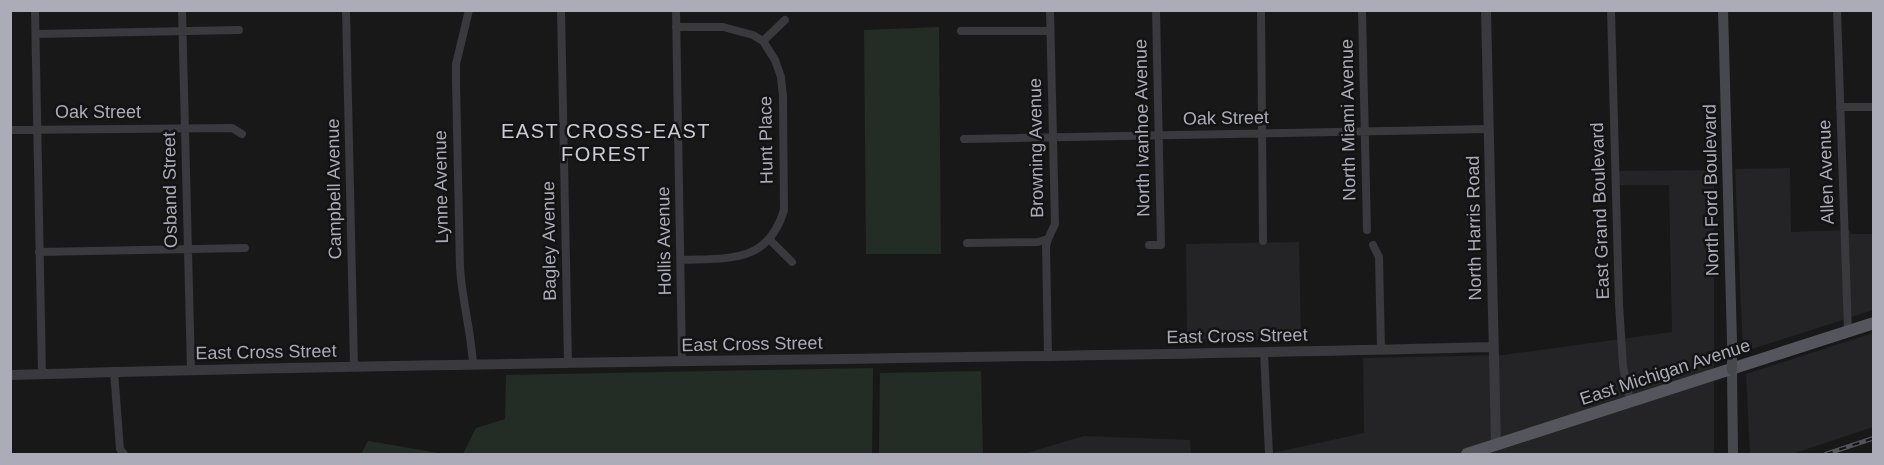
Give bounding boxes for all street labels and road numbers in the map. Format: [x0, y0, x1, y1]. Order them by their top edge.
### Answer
street label: North Ivanhoe Avenue [1130, 39, 1154, 217]
street label: North Miami Avenue [1337, 39, 1359, 201]
street label: Browning Avenue [1025, 78, 1047, 218]
street label: Hunt Place [755, 96, 777, 184]
street label: Oak Street [55, 102, 141, 122]
street label: North Ford Boulevard [1699, 104, 1723, 276]
street label: Oak Street [1183, 107, 1269, 129]
street label: Campbell Avenue [323, 118, 345, 260]
street label: Allen Avenue [1814, 119, 1838, 225]
street label: East Grand Boulevard [1587, 122, 1613, 300]
street label: Lynne Avenue [430, 130, 452, 244]
street label: Osband Street [159, 132, 181, 248]
street label: North Harris Road [1463, 155, 1485, 301]
street label: Bagley Avenue [538, 181, 560, 301]
street label: Hollis Avenue [653, 186, 675, 296]
street label: East Cross Street [1166, 325, 1308, 347]
street label: East Cross Street [681, 333, 823, 355]
street label: East Michigan Avenue [1577, 335, 1753, 409]
street label: East Cross Street [195, 341, 337, 363]

